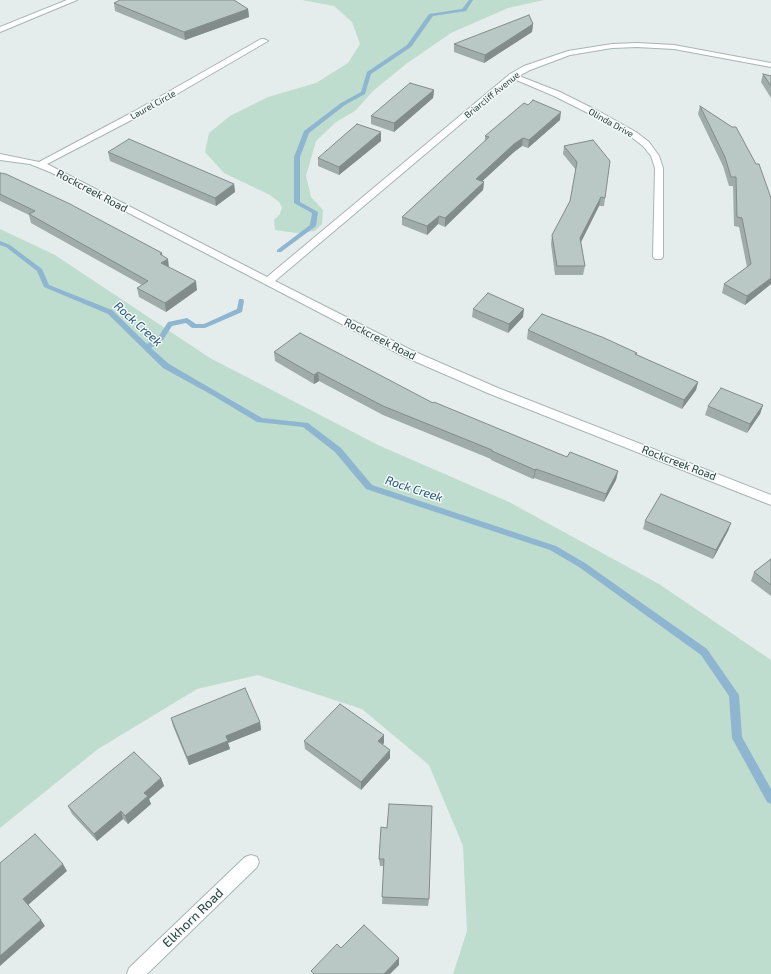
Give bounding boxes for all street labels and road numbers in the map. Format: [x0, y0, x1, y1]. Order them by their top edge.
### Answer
street label: Briarcliff Avenue [462, 69, 522, 121]
street label: Laurel Circle [128, 88, 178, 122]
street label: Olinda Drive [587, 106, 635, 140]
street label: Rockcreek Road [54, 167, 130, 215]
street label: Rockcreek Road [342, 315, 418, 363]
street label: Rockcreek Road [640, 443, 718, 483]
street label: Elkhorn Road [159, 885, 227, 951]

